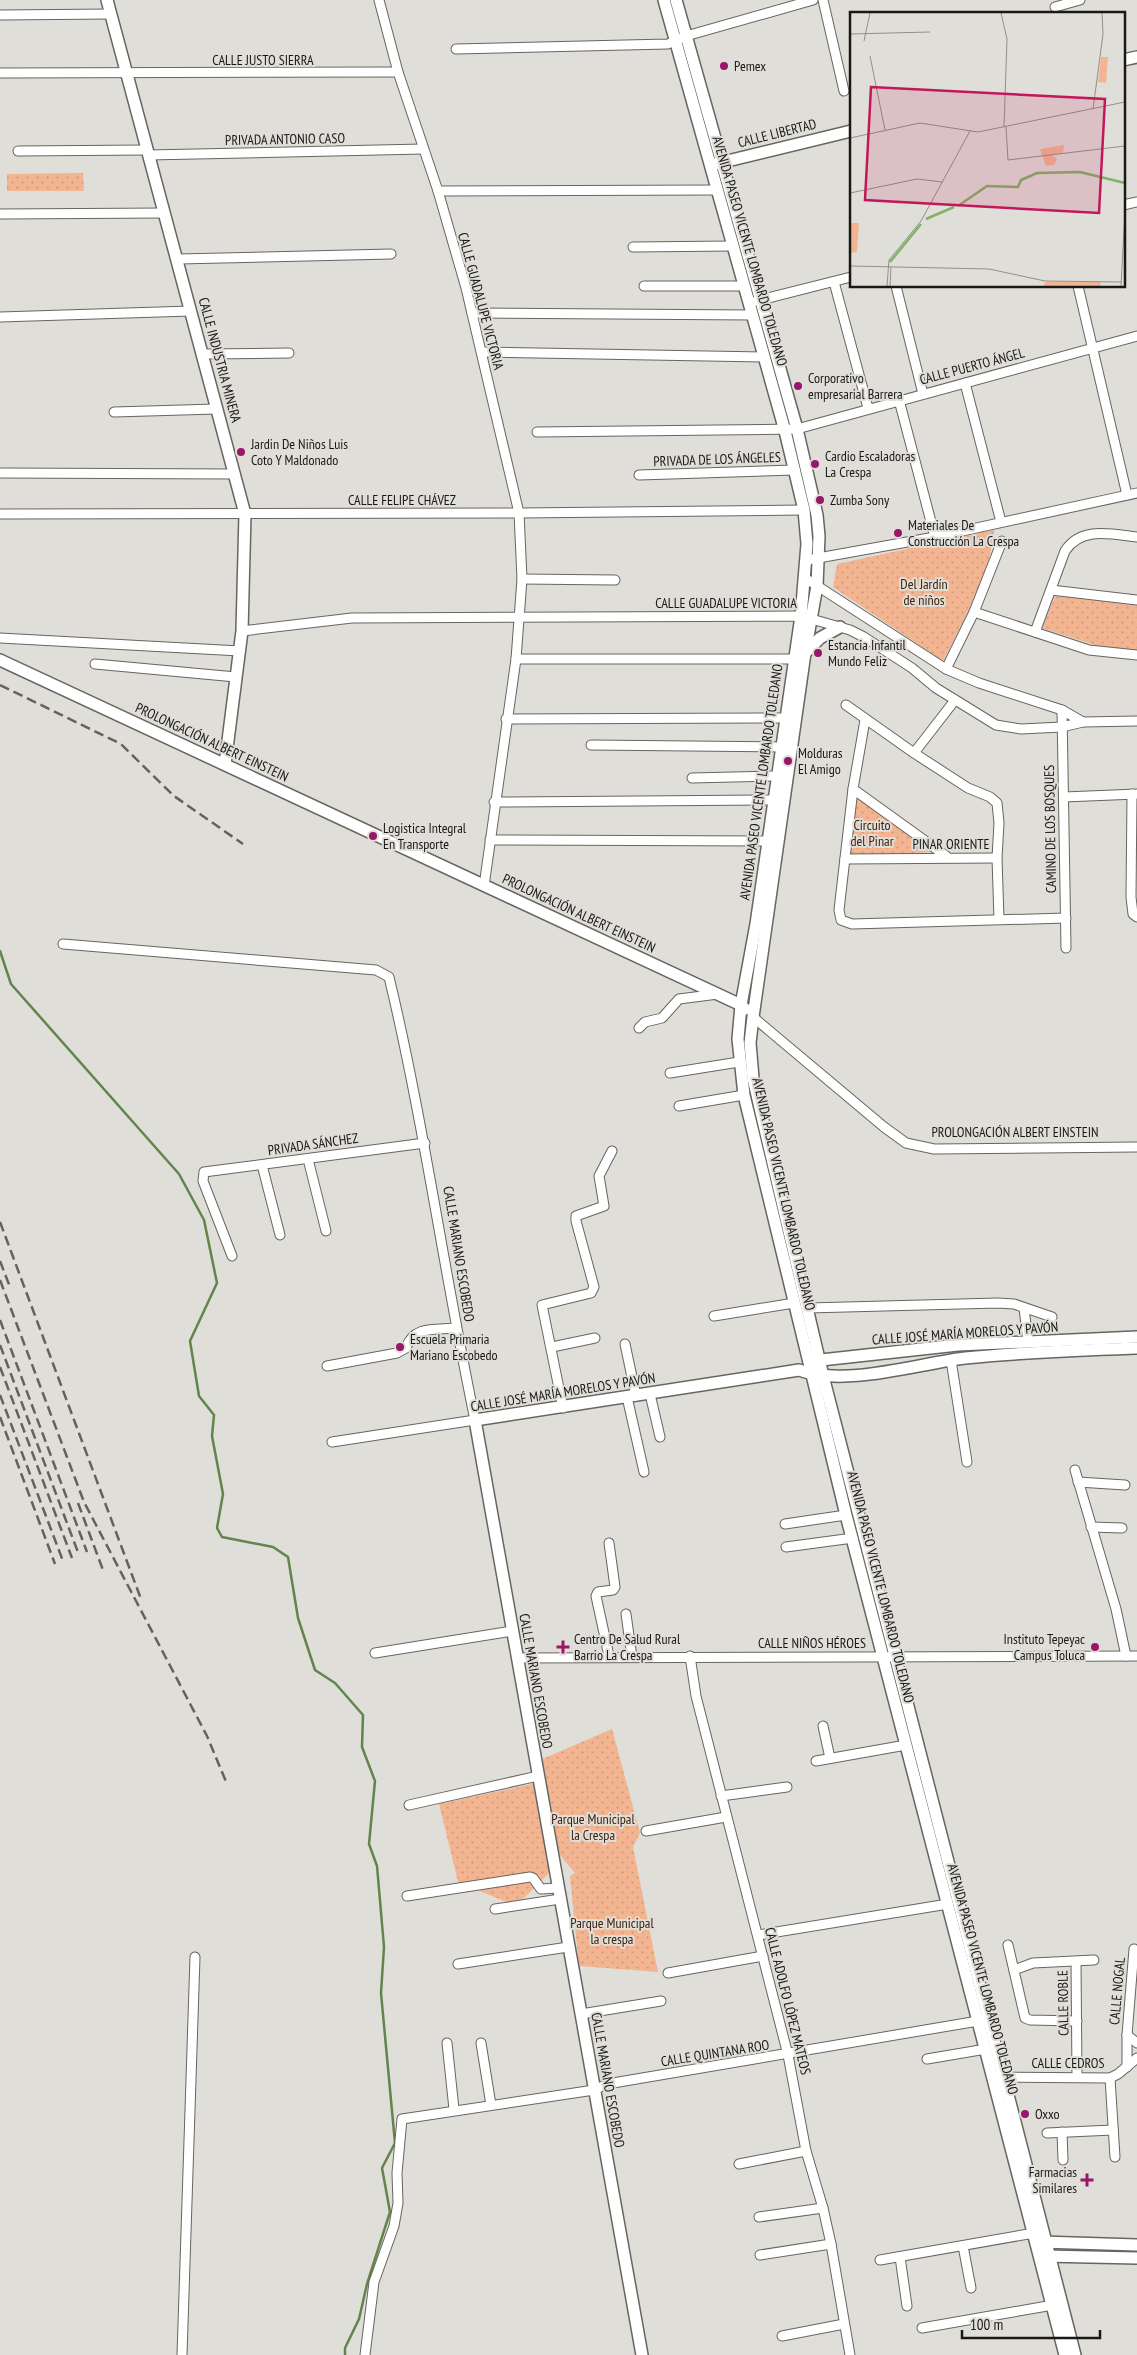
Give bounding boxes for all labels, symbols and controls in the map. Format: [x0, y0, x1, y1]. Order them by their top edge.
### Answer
inset map [850, 12, 1124, 288]
street label: CALLE JUSTO SIERRA [212, 51, 314, 69]
place label: Pemex [734, 57, 766, 75]
marker: Pemex [718, 60, 730, 72]
street label: CALLE LIBERTAD [736, 115, 818, 151]
street label: PRIVADA ANTONIO CASO [225, 129, 345, 149]
street label: AVENIDA PASEO VICENTE LOMBARDO TOLEDANO [709, 134, 792, 368]
street label: CALLE GUADALUPE VICTORIA [454, 230, 508, 372]
street label: CALLE INDUSTRIA MINERA [195, 295, 245, 425]
street label: CALLE PUERTO ÁNGEL [918, 343, 1027, 389]
place label: Corporativo empresarial Barrera [808, 369, 903, 403]
marker: Corporativo empresarial Barrera [792, 380, 804, 392]
place label: Jardin De Niños Luis Coto Y Maldonado [250, 435, 348, 469]
marker: Jardin De Niños Luis Coto Y Maldonado [235, 446, 247, 458]
place label: Cardio Escaladoras La Crespa [825, 447, 916, 481]
street label: PRIVADA DE LOS ÁNGELES [653, 448, 781, 470]
marker: Cardio Escaladoras La Crespa [809, 458, 821, 470]
street label: CALLE FELIPE CHÁVEZ [348, 491, 456, 509]
place label: Zumba Sony [830, 491, 890, 509]
marker: Zumba Sony [814, 494, 826, 506]
place label: Materiales De Construcción La Crespa [908, 516, 1019, 550]
marker: Materiales De Construcción La Crespa [892, 527, 904, 539]
park label: Del Jardín de niños [900, 575, 948, 609]
street label: CALLE GUADALUPE VICTORIA [655, 594, 797, 612]
place label: Estancia Infantil Mundo Feliz [828, 636, 907, 670]
marker: Estancia Infantil Mundo Feliz [812, 647, 824, 659]
street label: AVENIDA PASEO VICENTE LOMBARDO TOLEDANO [736, 662, 787, 901]
street label: PROLONGACIÓN ALBERT EINSTEIN [133, 699, 291, 785]
place label: Molduras El Amigo [798, 744, 843, 778]
marker: Molduras El Amigo [782, 755, 794, 767]
street label: CAMINO DE LOS BOSQUES [1040, 765, 1060, 893]
park label: Circuito del Pinar [850, 816, 894, 850]
place label: Logistica Integral En Transporte [383, 819, 467, 853]
marker: Logistica Integral En Transporte [367, 830, 379, 842]
street label: PINAR ORIENTE [913, 835, 989, 853]
street label: PROLONGACIÓN ALBERT EINSTEIN [500, 870, 658, 956]
street label: AVENIDA PASEO VICENTE LOMBARDO TOLEDANO [748, 1076, 820, 1312]
street label: PROLONGACIÓN ALBERT EINSTEIN [932, 1123, 1098, 1141]
street label: PRIVADA SÁNCHEZ [267, 1129, 359, 1159]
street label: CALLE MARIANO ESCOBEDO [439, 1185, 479, 1323]
street label: CALLE JOSÉ MARÍA MORELOS Y PAVÓN [871, 1318, 1059, 1348]
place label: Escuela Primaria Mariano Escobedo [410, 1330, 498, 1364]
marker: Escuela Primaria Mariano Escobedo [394, 1341, 406, 1353]
street label: CALLE JOSÉ MARÍA MORELOS Y PAVÓN [469, 1369, 657, 1415]
street label: AVENIDA PASEO VICENTE LOMBARDO TOLEDANO [843, 1469, 919, 1705]
street label: CALLE MARIANO ESCOBEDO [515, 1612, 557, 1750]
place label: Centro De Salud Rural Barrio La Crespa [574, 1630, 681, 1664]
place label: Instituto Tepeyac Campus Toluca [1004, 1630, 1085, 1664]
street label: CALLE NIÑOS HÉROES [758, 1634, 866, 1652]
marker: Centro De Salud Rural Barrio La Crespa [556, 1640, 570, 1654]
marker: Instituto Tepeyac Campus Toluca [1089, 1641, 1101, 1653]
park label: Parque Municipal la Crespa [551, 1810, 635, 1844]
street label: AVENIDA PASEO VICENTE LOMBARDO TOLEDANO [943, 1862, 1023, 2097]
park label: Parque Municipal la crespa [570, 1914, 654, 1948]
street label: CALLE ADOLFO LÓPEZ MATEOS [761, 1925, 815, 2077]
street label: CALLE NOGAL [1105, 1956, 1129, 2026]
street label: CALLE ROBLE [1053, 1970, 1073, 2036]
street label: CALLE MARIANO ESCOBEDO [587, 2011, 629, 2149]
street label: CALLE QUINTANA ROO [660, 2035, 771, 2070]
street label: CALLE CEDROS [1031, 2054, 1105, 2072]
place label: Oxxo [1035, 2105, 1060, 2123]
marker: Oxxo [1019, 2108, 1031, 2120]
place label: Farmacias Similares [1029, 2163, 1077, 2197]
marker: Farmacias Similares [1081, 2174, 1093, 2186]
scale bar [962, 2308, 1100, 2340]
text: 100 m [970, 2315, 1003, 2334]

